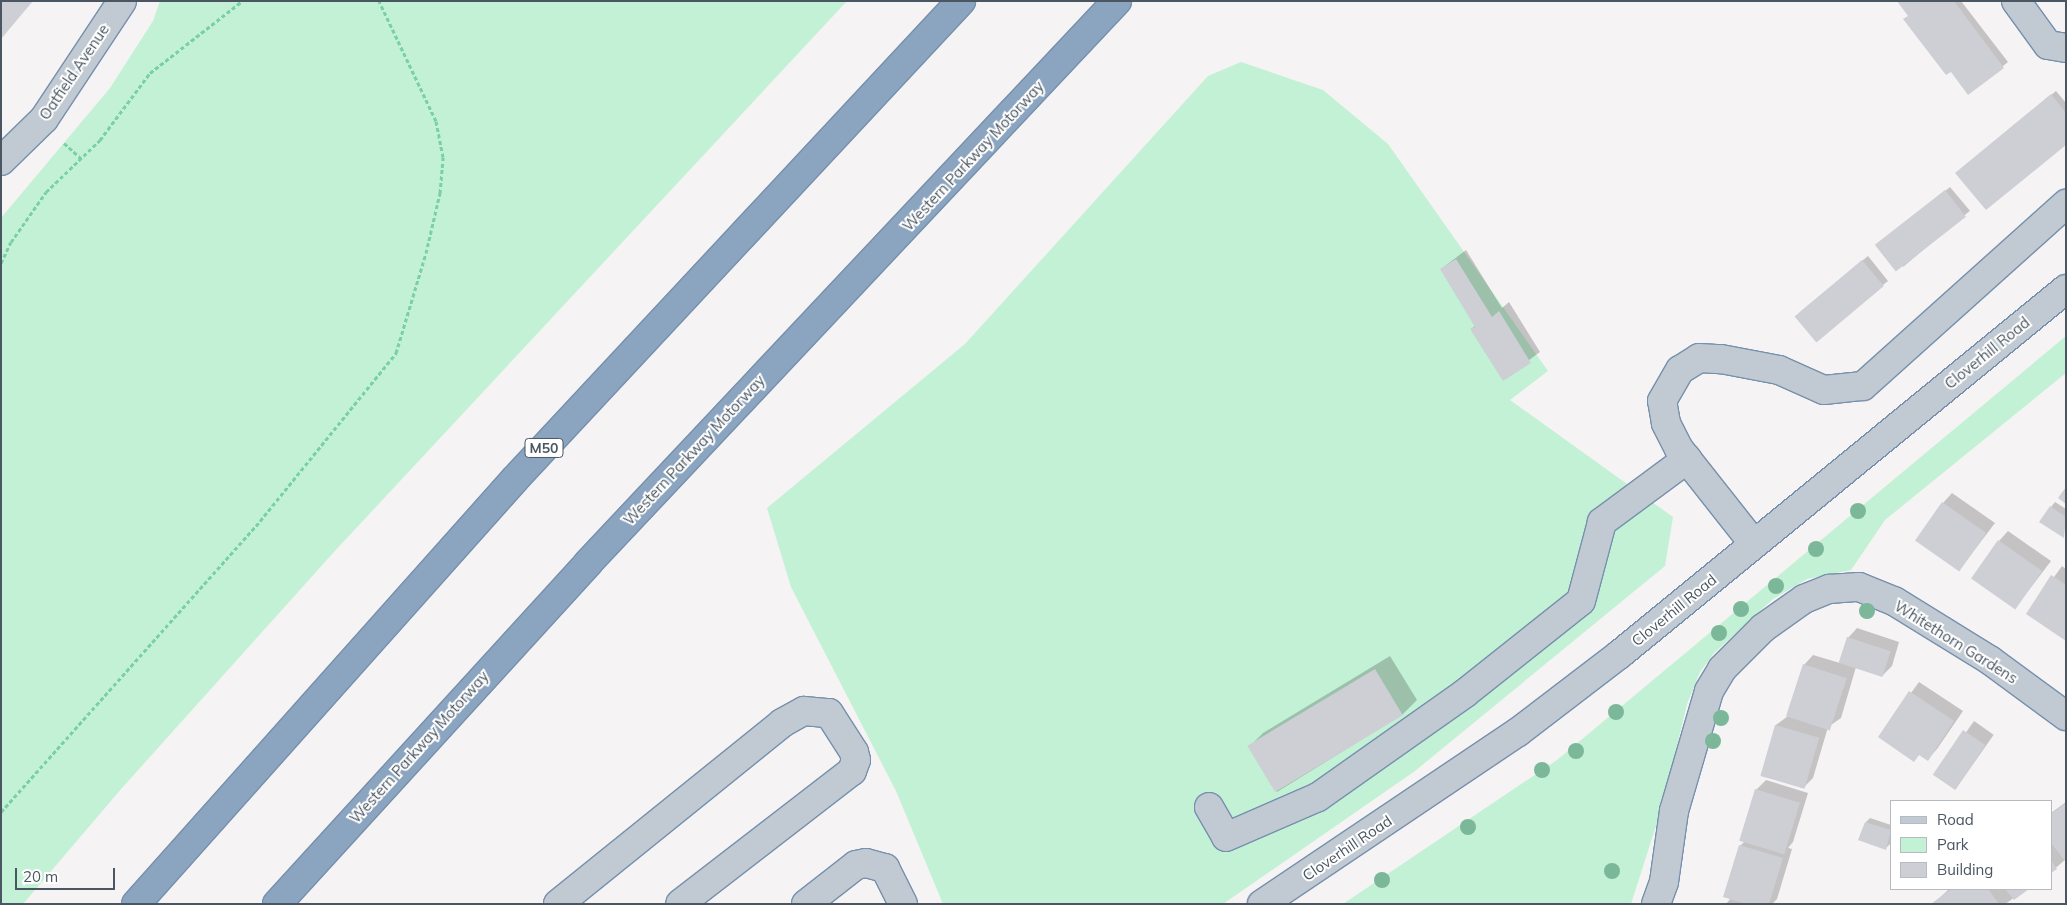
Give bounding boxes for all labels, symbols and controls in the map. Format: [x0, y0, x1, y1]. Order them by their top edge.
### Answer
street label: Oatfield Avenue [35, 21, 113, 123]
street label: Western Parkway Motorway [899, 77, 1047, 235]
street label: Cloverhill Road [1941, 313, 2033, 393]
street label: Western Parkway Motorway [620, 371, 768, 529]
road number: M50 [524, 436, 564, 459]
street label: Cloverhill Road [1628, 570, 1720, 650]
street label: Whitethorn Gardens [1891, 597, 2021, 687]
street label: Western Parkway Motorway [346, 667, 492, 827]
legend [1890, 800, 2052, 890]
text: Road [1937, 810, 1974, 829]
street label: Cloverhill Road [1299, 811, 1395, 885]
text: Park [1937, 835, 1969, 854]
scale bar [18, 858, 118, 890]
text: Building [1937, 860, 1993, 879]
text: 20 m [23, 867, 58, 886]

